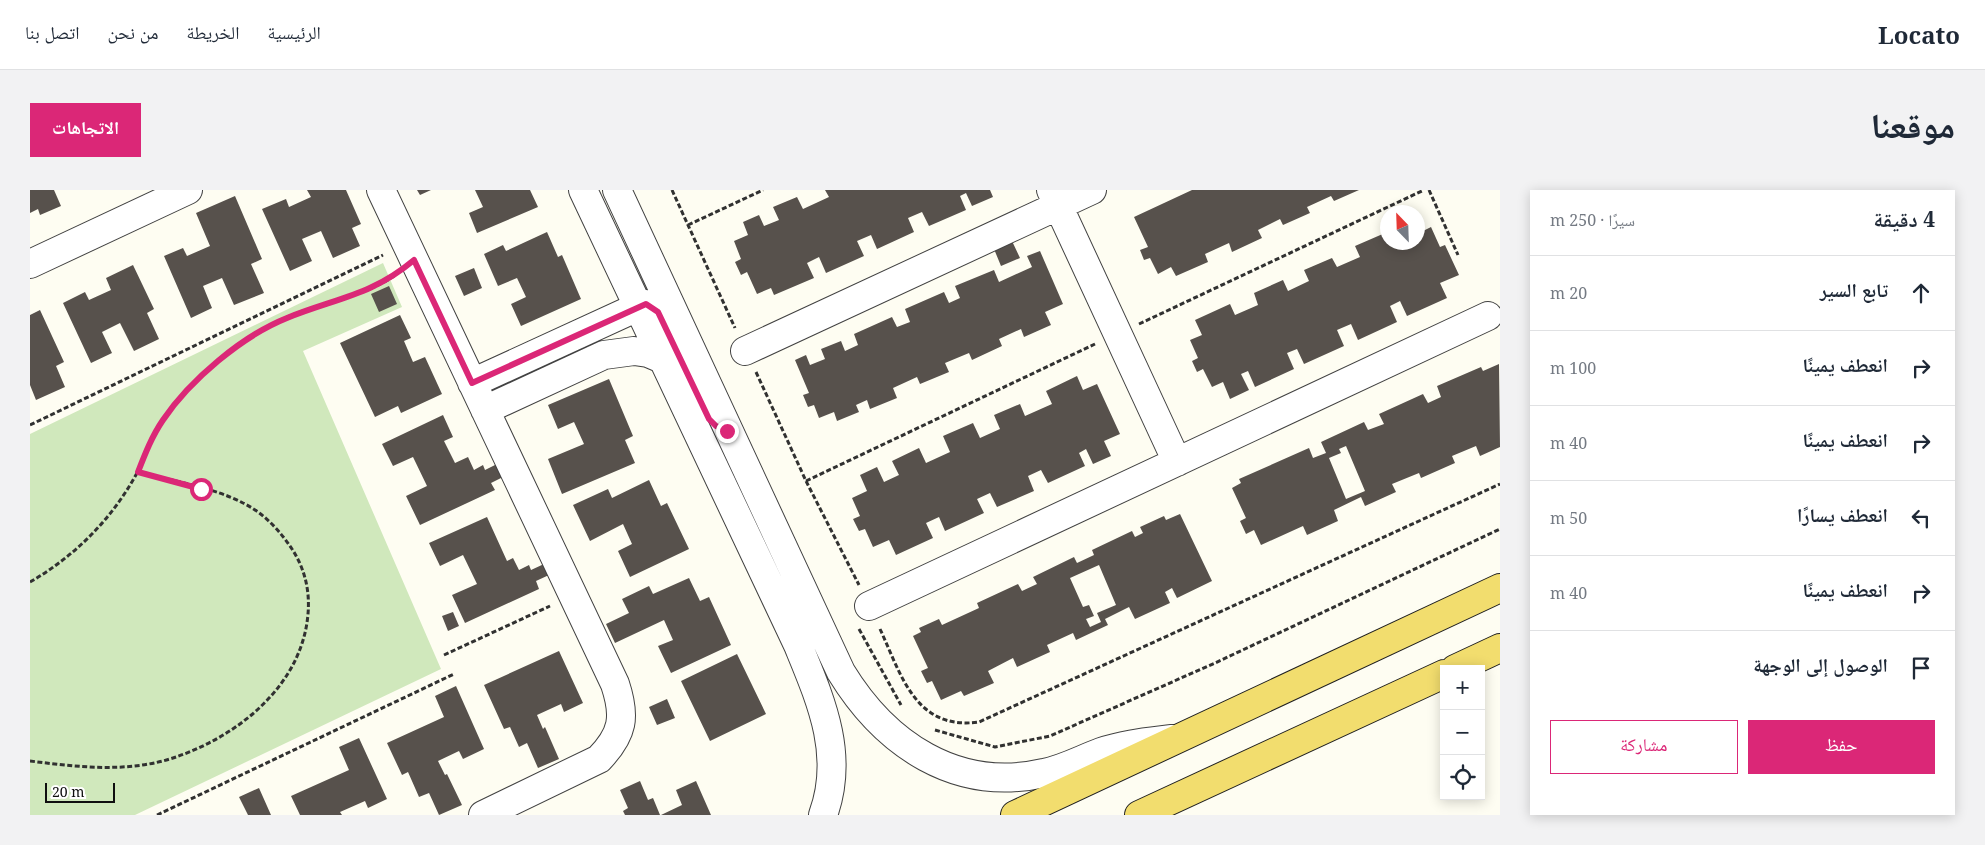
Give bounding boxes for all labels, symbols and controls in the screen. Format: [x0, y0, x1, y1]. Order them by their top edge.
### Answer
text: Locato [1878, 18, 1960, 51]
text: اتصل بنا [25, 20, 80, 44]
text: من نحن [108, 20, 158, 44]
text: الخريطة [186, 20, 239, 44]
text: الرئيسية [267, 20, 321, 44]
text: موقعنا [1870, 101, 1955, 148]
button: الاتجاهات [30, 103, 141, 157]
north arrow [1380, 205, 1425, 250]
text: 4 دقيقة [1874, 205, 1935, 233]
text: سيرًا · 250 m [1550, 209, 1635, 231]
text: تابع السير [1820, 277, 1888, 303]
icon: ahead [1907, 279, 1935, 307]
text: 20 m [1550, 282, 1587, 304]
text: انعطف يمينًا [1802, 352, 1888, 378]
icon: right [1907, 354, 1935, 382]
text: 100 m [1550, 357, 1596, 379]
route end [716, 420, 739, 443]
text: انعطف يمينًا [1802, 427, 1888, 453]
icon: right [1907, 429, 1935, 457]
text: 40 m [1550, 432, 1587, 454]
route start [190, 478, 213, 501]
text: انعطف يسارًا [1797, 502, 1888, 528]
icon: left [1907, 504, 1935, 532]
text: 50 m [1550, 507, 1587, 529]
text: انعطف يمينًا [1802, 577, 1888, 603]
icon: right [1907, 579, 1935, 607]
text: 40 m [1550, 582, 1587, 604]
text: الوصول إلى الوجهة [1753, 652, 1888, 678]
icon: arrive [1907, 654, 1935, 682]
map controls [1440, 665, 1485, 800]
button: + [1440, 665, 1485, 710]
button: − [1440, 710, 1485, 755]
button: مشاركة [1550, 720, 1738, 774]
button: حفظ [1748, 720, 1935, 774]
button: locate [1440, 755, 1485, 800]
scale bar [45, 780, 115, 803]
text: 20 m [52, 782, 85, 801]

